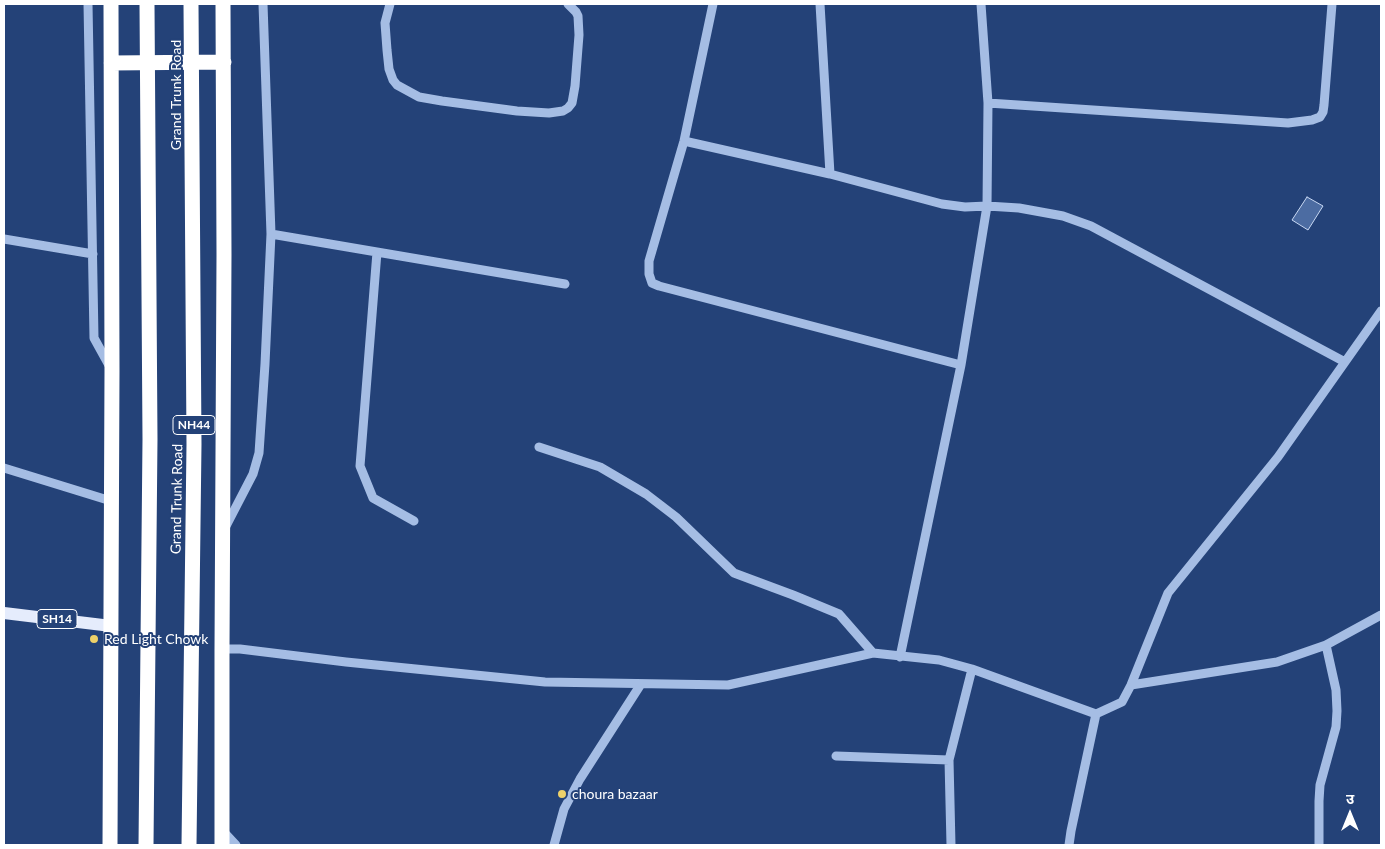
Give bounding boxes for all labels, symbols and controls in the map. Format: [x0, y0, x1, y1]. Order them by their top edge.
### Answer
street label: Grand Trunk Road [168, 40, 184, 150]
road number: NH44 [173, 416, 215, 434]
street label: Grand Trunk Road [168, 444, 186, 554]
road number: SH14 [37, 610, 77, 628]
place label: Red Light Chowk [104, 631, 208, 647]
marker: Red Light Chowk [88, 633, 100, 645]
place label: choura bazaar [572, 786, 658, 802]
marker: choura bazaar [556, 788, 568, 800]
north arrow [1325, 789, 1375, 839]
text: उ [1346, 790, 1354, 807]

